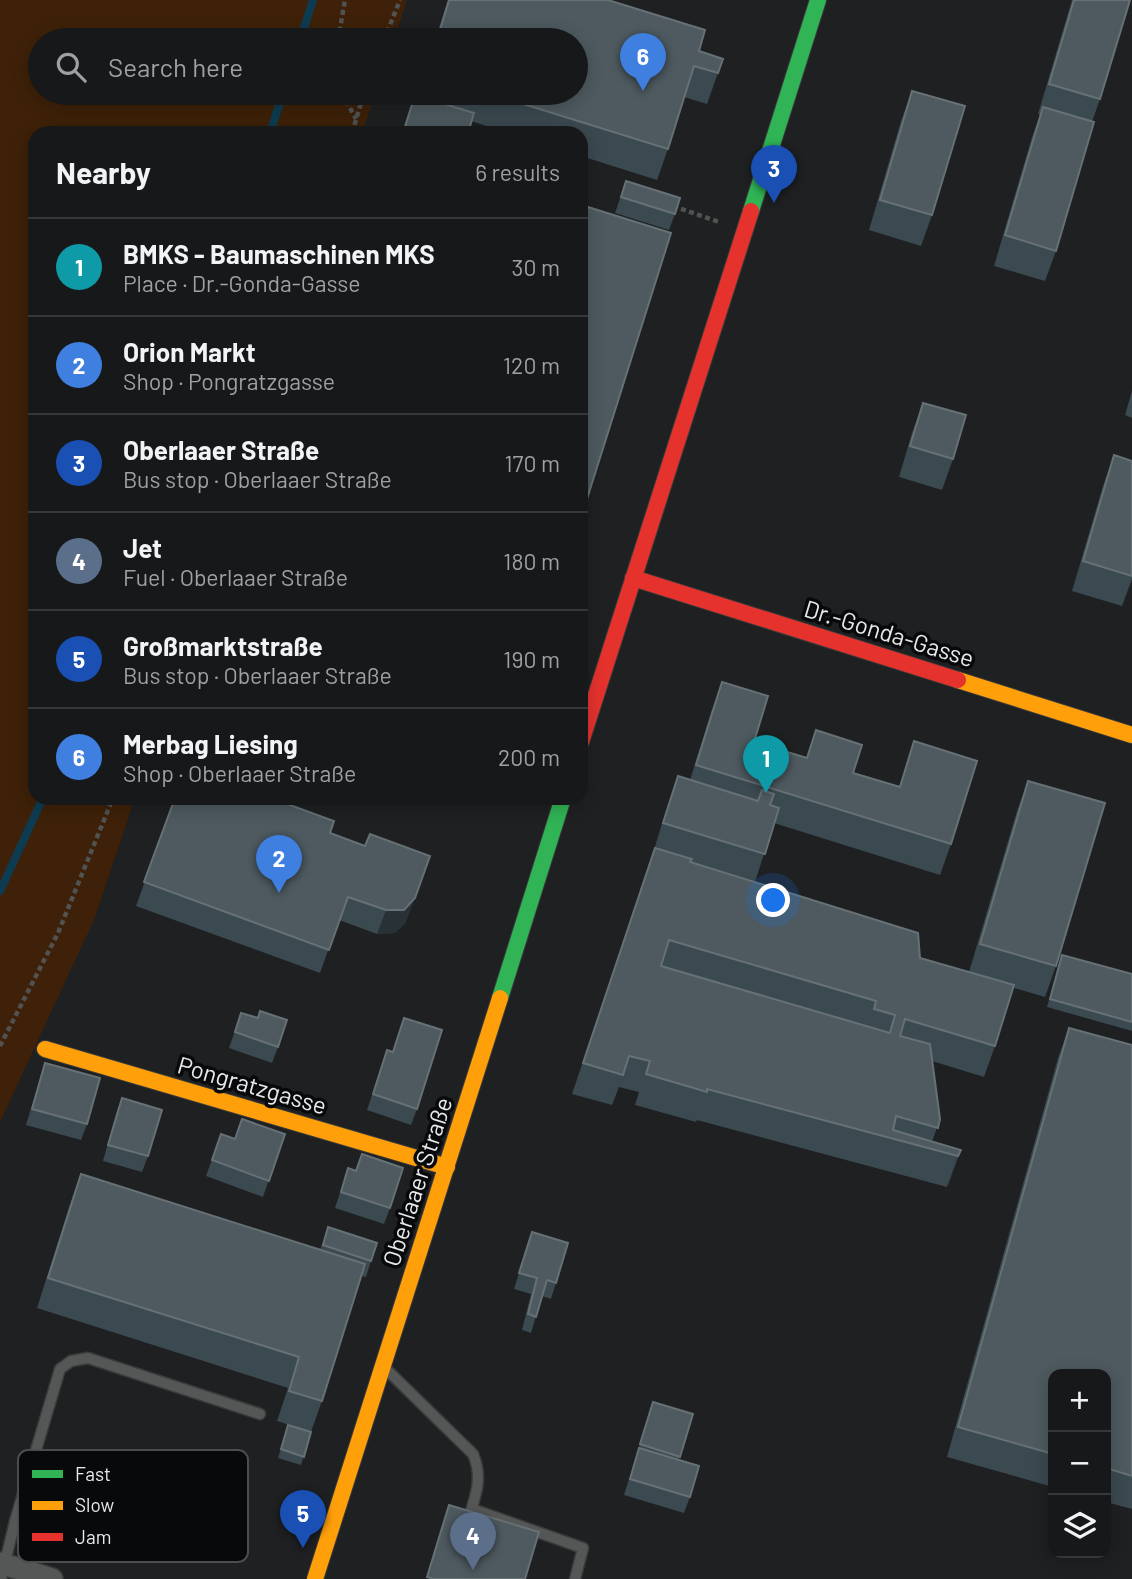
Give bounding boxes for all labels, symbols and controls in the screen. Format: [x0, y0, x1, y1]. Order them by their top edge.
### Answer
search box [28, 28, 588, 105]
pin: 6 [620, 33, 666, 91]
icon: search [52, 48, 90, 86]
text: Search here [108, 51, 243, 82]
pin: 3 [751, 145, 797, 203]
text: Nearby [56, 154, 151, 190]
text: 6 results [475, 158, 560, 186]
text: BMKS - Baumaschinen MKS [123, 238, 435, 269]
text: 1 [75, 253, 83, 281]
text: 30 m [512, 253, 560, 281]
text: Place · Dr.-Gonda-Gasse [123, 269, 361, 297]
text: Orion Markt [123, 336, 256, 367]
text: 2 [73, 351, 85, 379]
text: 120 m [503, 351, 560, 379]
text: Shop · Pongratzgasse [123, 367, 335, 395]
text: Oberlaaer Straße [123, 434, 319, 465]
text: 3 [73, 449, 85, 477]
text: 170 m [504, 449, 560, 477]
text: Bus stop · Oberlaaer Straße [123, 465, 392, 493]
text: Jet [123, 532, 162, 563]
text: 4 [72, 547, 86, 575]
text: 180 m [503, 547, 560, 575]
text: Fuel · Oberlaaer Straße [123, 563, 348, 591]
street label: Dr.-Gonda-Gasse [801, 593, 978, 672]
text: Großmarktstraße [123, 630, 323, 661]
text: 5 [73, 645, 85, 673]
text: 190 m [503, 645, 560, 673]
text: Bus stop · Oberlaaer Straße [123, 661, 392, 689]
text: Merbag Liesing [123, 728, 298, 759]
pin: 1 [743, 735, 789, 793]
text: 6 [73, 743, 85, 771]
text: 200 m [498, 743, 560, 771]
text: Shop · Oberlaaer Straße [123, 759, 356, 787]
pin: 2 [256, 835, 302, 893]
your location [756, 883, 790, 917]
street label: Pongratzgasse [175, 1049, 330, 1120]
street label: Oberlaaer Straße [376, 1094, 458, 1270]
map controls [1048, 1369, 1111, 1558]
button: + [1048, 1369, 1111, 1432]
button: − [1048, 1432, 1111, 1495]
legend [18, 1450, 248, 1562]
text: Fast [75, 1462, 111, 1485]
pin: 5 [280, 1490, 326, 1548]
text: Slow [75, 1493, 114, 1516]
button: layers [1048, 1495, 1111, 1558]
pin: 4 [450, 1512, 496, 1570]
text: Jam [75, 1525, 111, 1548]

